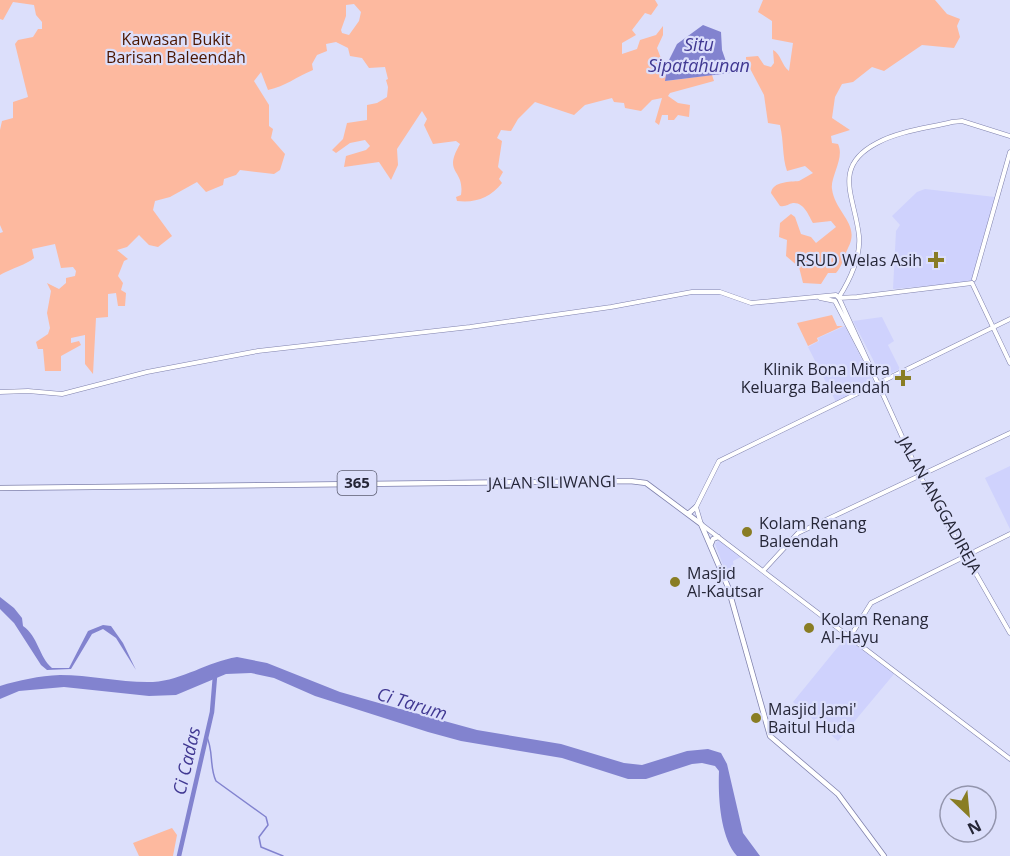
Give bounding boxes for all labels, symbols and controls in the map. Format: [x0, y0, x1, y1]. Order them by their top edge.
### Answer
park label: Kawasan Bukit Barisan Baleendah [106, 28, 246, 68]
water label: Situ Sipatahunan [648, 32, 750, 77]
place label: RSUD Welas Asih [796, 249, 922, 271]
marker: RSUD Welas Asih [927, 251, 945, 269]
place label: Klinik Bona Mitra Keluarga Baleendah [741, 358, 890, 398]
marker: Klinik Bona Mitra Keluarga Baleendah [894, 369, 912, 387]
street label: JALAN ANGGADIREJA [892, 431, 987, 578]
street label: JALAN SILIWANGI [486, 470, 616, 494]
road number: 365 [338, 471, 376, 495]
place label: Kolam Renang Baleendah [759, 512, 867, 552]
marker: Kolam Renang Baleendah [740, 525, 754, 539]
place label: Masjid Al-Kautsar [687, 562, 764, 602]
marker: Masjid Al-Kautsar [668, 575, 682, 589]
place label: Kolam Renang Al-Hayu [821, 608, 929, 648]
marker: Kolam Renang Al-Hayu [802, 621, 816, 635]
water label: Ci Tarum [374, 681, 450, 725]
place label: Masjid Jami' Baitul Huda [768, 698, 856, 738]
marker: Masjid Jami' Baitul Huda [749, 711, 763, 725]
water label: Ci Cadas [167, 724, 206, 797]
north arrow [938, 784, 998, 844]
text: N [964, 815, 985, 840]

